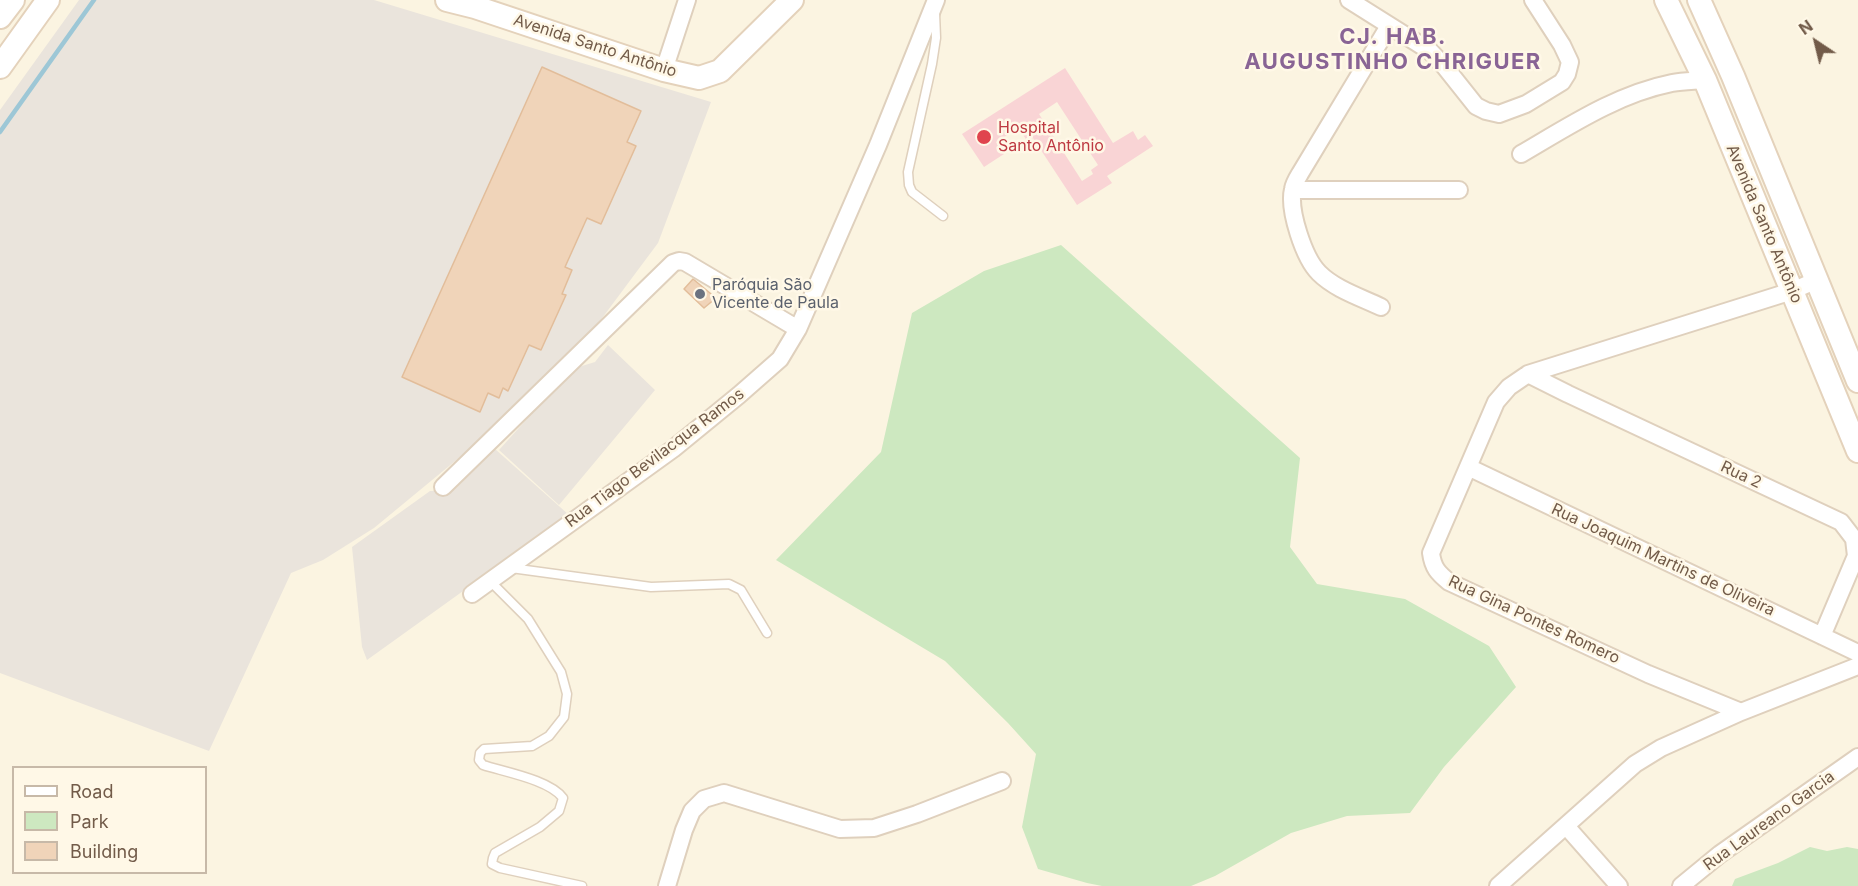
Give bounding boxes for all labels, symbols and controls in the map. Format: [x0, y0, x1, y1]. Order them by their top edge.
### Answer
street label: Avenida Santo Antônio [511, 11, 679, 81]
north arrow [1786, 12, 1846, 72]
text: N [1795, 16, 1816, 39]
district label: CJ. HAB. AUGUSTINHO CHRIGUER [1244, 24, 1542, 76]
place label: Hospital Santo Antônio [998, 118, 1104, 156]
marker: Hospital Santo Antônio [975, 128, 993, 146]
street label: Avenida Santo Antônio [1722, 142, 1806, 306]
place label: Paróquia São Vicente de Paula [712, 275, 839, 313]
marker: Paróquia São Vicente de Paula [693, 287, 707, 301]
street label: Rua Tiago Bevilacqua Ramos [562, 385, 748, 531]
street label: Rua 2 [1717, 457, 1765, 493]
street label: Rua Joaquim Martins de Oliveira [1548, 500, 1778, 620]
street label: Rua Gina Pontes Romero [1445, 572, 1623, 668]
legend [12, 766, 207, 874]
street label: Rua Laureano Garcia [1700, 767, 1838, 875]
text: Road [70, 781, 113, 802]
text: Park [70, 811, 109, 832]
text: Building [70, 841, 138, 862]

